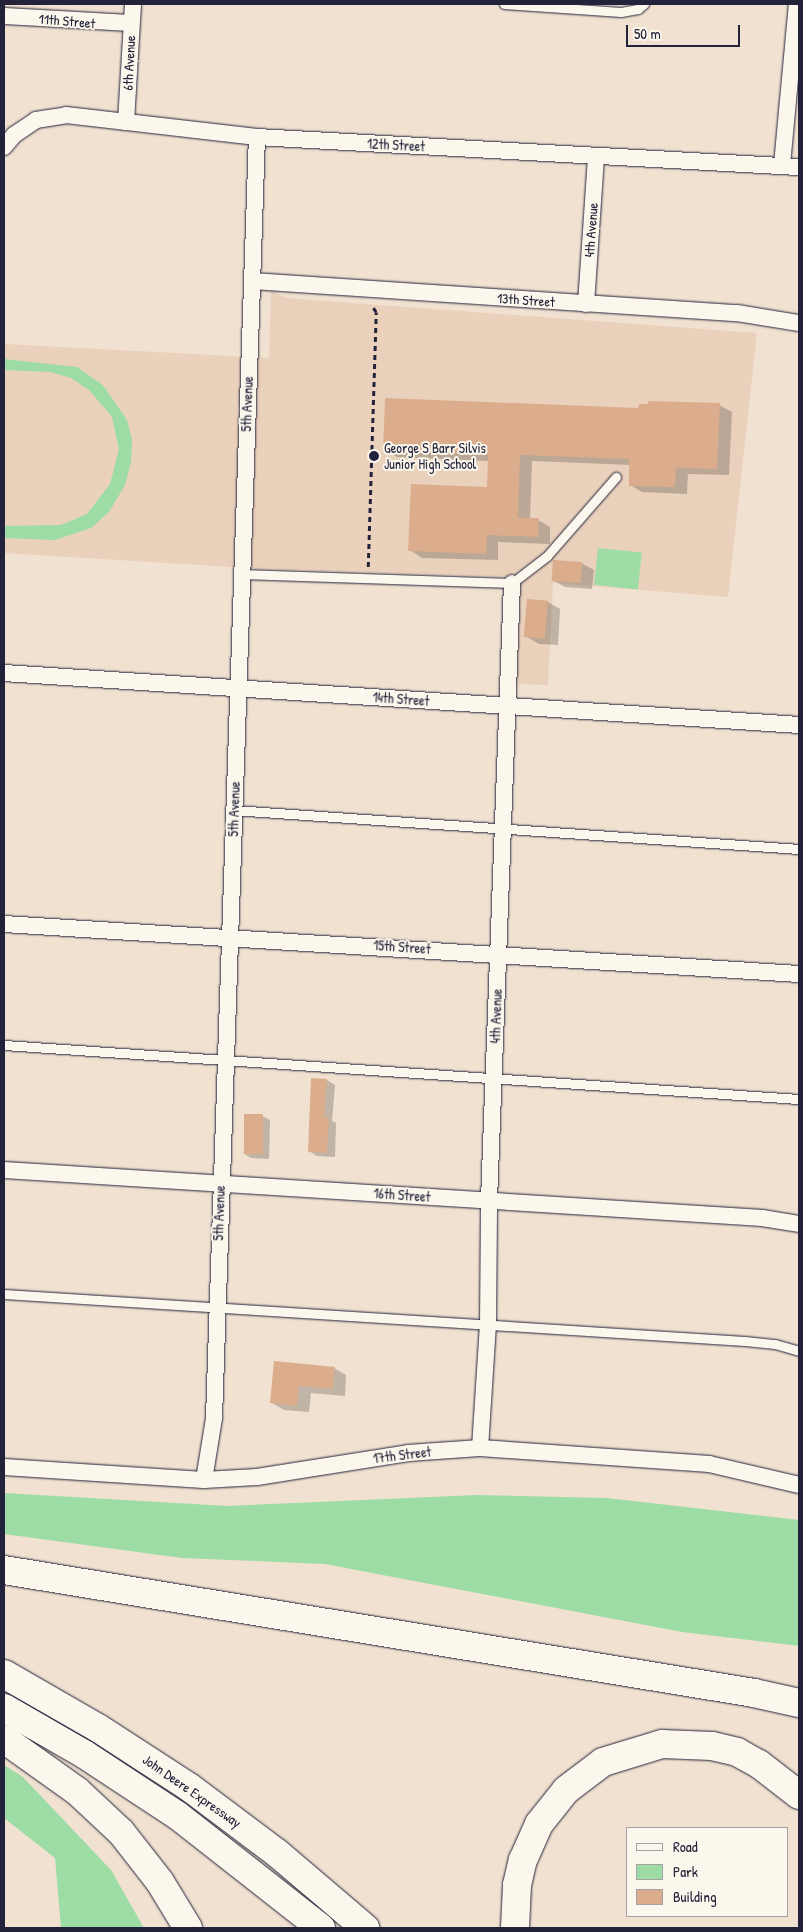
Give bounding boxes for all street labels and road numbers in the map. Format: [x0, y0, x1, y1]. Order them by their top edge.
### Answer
street label: 11th Street [38, 10, 96, 32]
street label: 6th Avenue [119, 35, 139, 91]
street label: 12th Street [367, 135, 425, 155]
street label: 4th Avenue [581, 202, 601, 258]
street label: 13th Street [497, 290, 555, 310]
street label: 5th Avenue [238, 376, 256, 432]
street label: 14th Street [372, 689, 430, 709]
street label: 5th Avenue [225, 781, 243, 837]
street label: 15th Street [373, 937, 431, 957]
street label: 4th Avenue [487, 988, 505, 1044]
street label: 5th Avenue [210, 1185, 228, 1241]
street label: 16th Street [373, 1185, 431, 1205]
street label: 17th Street [372, 1443, 432, 1467]
street label: John Deere Expressway [140, 1751, 244, 1831]

